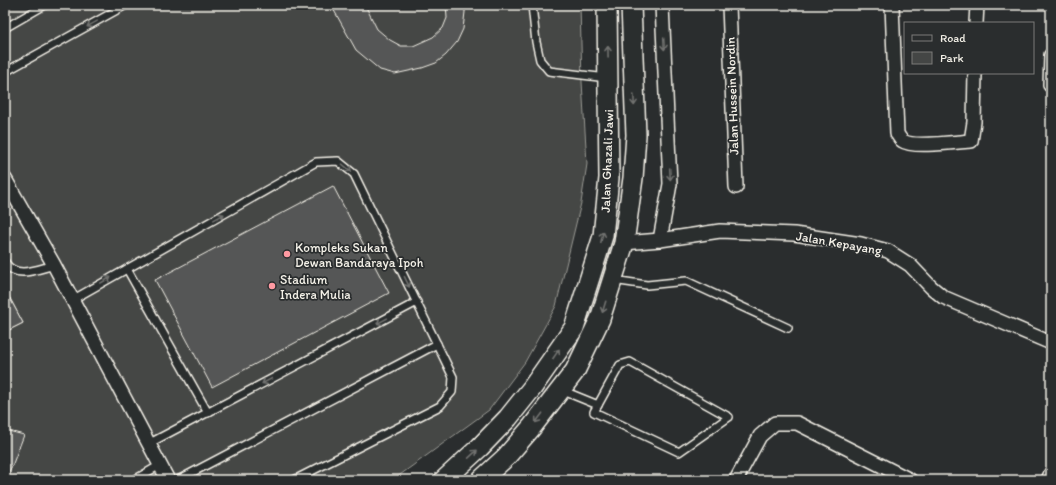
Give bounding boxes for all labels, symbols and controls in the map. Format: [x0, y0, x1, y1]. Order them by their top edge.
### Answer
one-way arrow [86, 20, 98, 28]
legend [904, 22, 1034, 74]
text: Road [940, 31, 966, 45]
one-way arrow [660, 37, 668, 50]
street label: Jalan Hussein Nordin [722, 37, 742, 155]
one-way arrow [604, 46, 612, 59]
text: Park [940, 51, 964, 65]
one-way arrow [631, 93, 638, 106]
street label: Jalan Ghazali Jawi [598, 109, 616, 213]
one-way arrow [341, 164, 352, 173]
one-way arrow [666, 167, 674, 180]
one-way arrow [213, 212, 225, 220]
street label: Jalan Kepayang [795, 228, 883, 258]
one-way arrow [598, 231, 606, 244]
place label: Kompleks Sukan Dewan Bandaraya Ipoh [295, 240, 424, 270]
marker: Kompleks Sukan Dewan Bandaraya Ipoh [282, 249, 292, 259]
place label: Stadium Indera Mulia [280, 272, 351, 302]
one-way arrow [100, 276, 112, 284]
one-way arrow [404, 276, 411, 288]
marker: Stadium Indera Mulia [267, 281, 277, 291]
one-way arrow [600, 300, 607, 313]
one-way arrow [376, 317, 388, 325]
one-way arrow [552, 349, 560, 360]
one-way arrow [261, 378, 273, 386]
one-way arrow [534, 412, 543, 423]
one-way arrow [468, 449, 478, 459]

